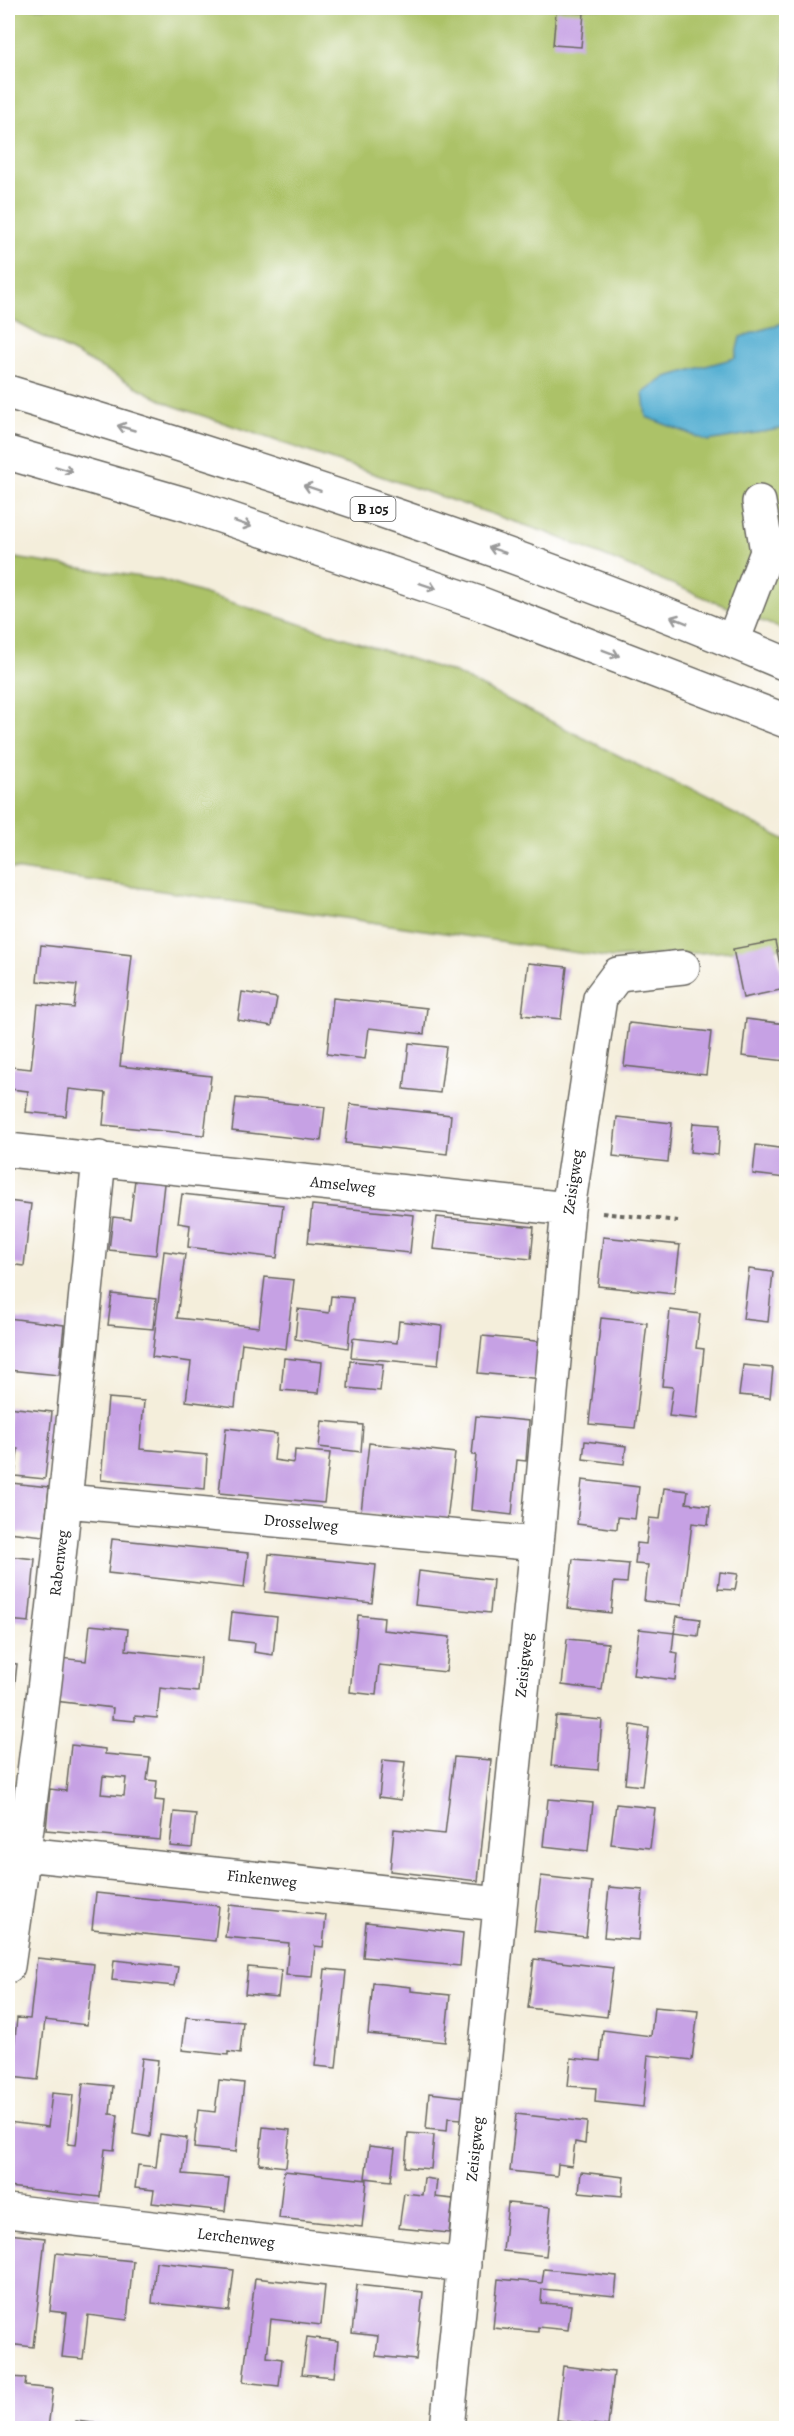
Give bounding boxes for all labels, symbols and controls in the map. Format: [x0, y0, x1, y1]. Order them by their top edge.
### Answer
one-way arrow [117, 422, 136, 433]
one-way arrow [54, 464, 73, 475]
one-way arrow [303, 482, 322, 493]
road number: B 105 [350, 497, 395, 521]
one-way arrow [233, 519, 252, 530]
one-way arrow [488, 544, 507, 555]
one-way arrow [418, 581, 437, 592]
one-way arrow [670, 614, 688, 625]
one-way arrow [601, 649, 620, 660]
street label: Zeisigweg [558, 1148, 588, 1216]
street label: Amselweg [308, 1171, 377, 1199]
street label: Drosselweg [263, 1509, 339, 1537]
street label: Rabenweg [44, 1529, 74, 1597]
street label: Zeisigweg [510, 1631, 538, 1699]
street label: Finkenweg [226, 1864, 298, 1894]
street label: Zeisigweg [461, 2115, 489, 2183]
street label: Lerchenweg [196, 2222, 276, 2254]

